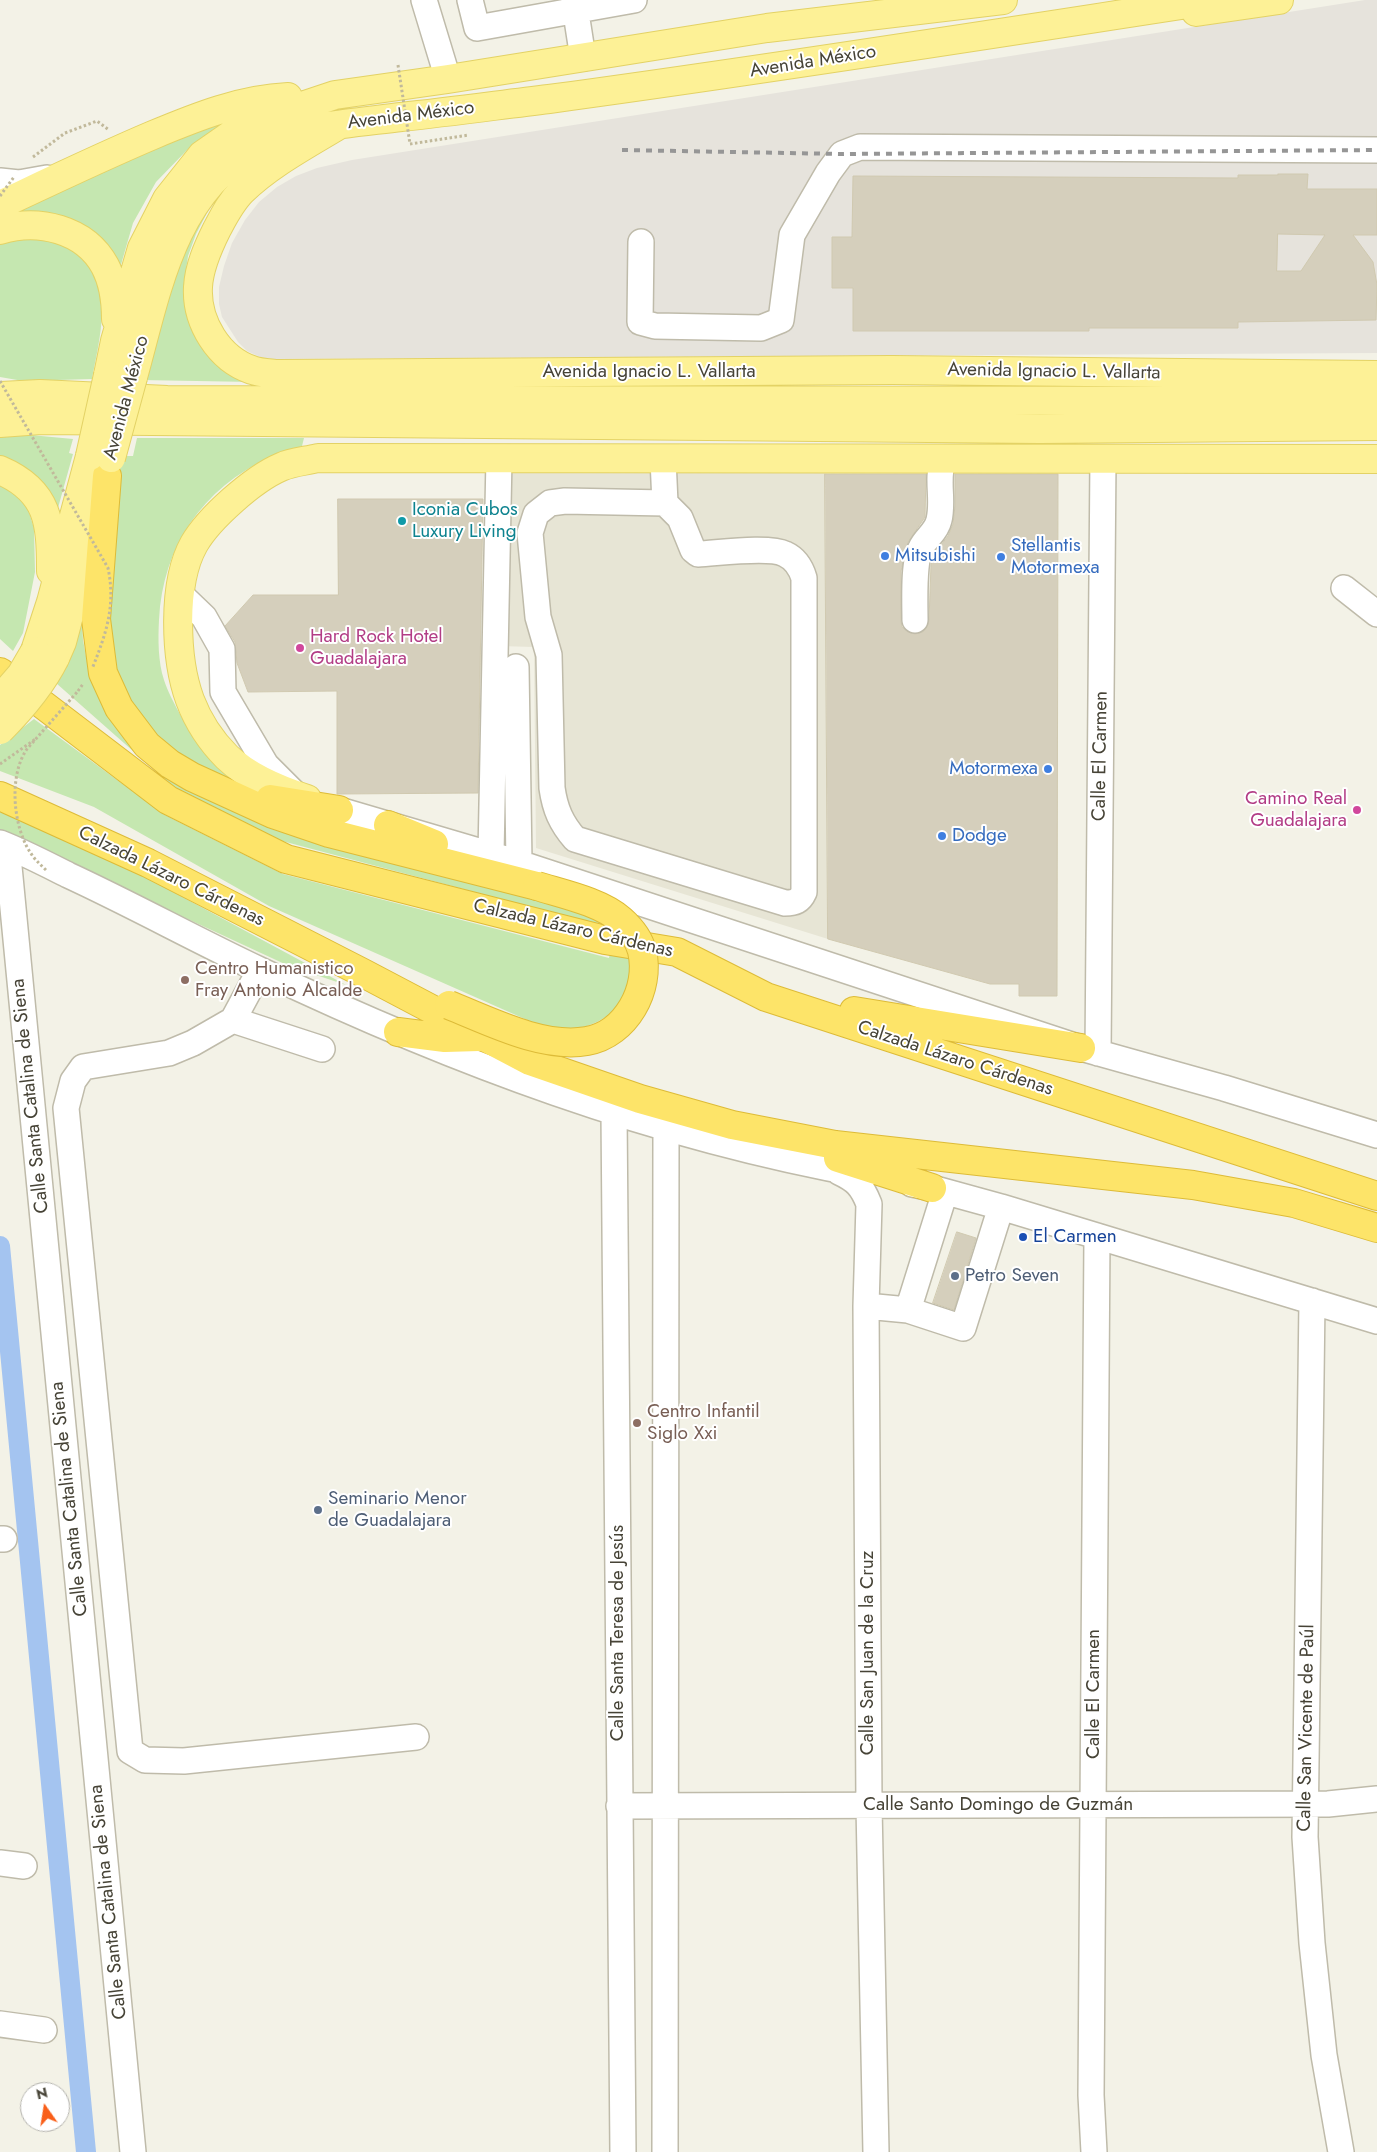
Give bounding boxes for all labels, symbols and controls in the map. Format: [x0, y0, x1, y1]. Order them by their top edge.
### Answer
street label: Avenida México [748, 41, 878, 83]
street label: Avenida México [346, 97, 476, 135]
street label: Avenida México [99, 333, 155, 463]
street label: Avenida Ignacio L. Vallarta [947, 359, 1161, 385]
street label: Avenida Ignacio L. Vallarta [542, 361, 756, 383]
place label: Iconia Cubos Luxury Living [412, 499, 518, 543]
marker: Iconia Cubos Luxury Living [396, 515, 408, 527]
place label: Stellantis Motormexa [1011, 535, 1100, 579]
place label: Mitsubishi [895, 545, 976, 567]
marker: Mitsubishi [879, 550, 891, 562]
marker: Stellantis Motormexa [995, 551, 1007, 563]
place label: Hard Rock Hotel Guadalajara [310, 626, 443, 670]
marker: Hard Rock Hotel Guadalajara [294, 642, 306, 654]
street label: Calle El Carmen [1088, 691, 1114, 821]
place label: Motormexa [949, 758, 1038, 780]
marker: Motormexa [1042, 763, 1054, 775]
place label: Camino Real Guadalajara [1245, 788, 1347, 832]
marker: Camino Real Guadalajara [1351, 804, 1363, 816]
street label: Calzada Lázaro Cárdenas [74, 822, 268, 932]
place label: Dodge [952, 825, 1007, 847]
marker: Dodge [936, 830, 948, 842]
street label: Calzada Lázaro Cárdenas [471, 895, 675, 963]
place label: Centro Humanistico Fray Antonio Alcalde [195, 958, 362, 1002]
marker: Centro Humanistico Fray Antonio Alcalde [179, 974, 191, 986]
street label: Calle Santa Catalina de Siena [7, 978, 55, 1214]
street label: Calzada Lázaro Cárdenas [854, 1017, 1056, 1101]
place label: El Carmen [1033, 1226, 1117, 1248]
marker: El Carmen [1017, 1231, 1029, 1243]
place label: Petro Seven [965, 1265, 1059, 1287]
marker: Petro Seven [949, 1270, 961, 1282]
street label: Calle Santa Catalina de Siena [46, 1381, 94, 1617]
place label: Centro Infantil Siglo Xxi [647, 1401, 760, 1445]
marker: Centro Infantil Siglo Xxi [631, 1417, 643, 1429]
place label: Seminario Menor de Guadalajara [328, 1488, 467, 1532]
marker: Seminario Menor de Guadalajara [312, 1504, 324, 1516]
street label: Calle Santa Teresa de Jesús [607, 1525, 629, 1741]
street label: Calle San Juan de la Cruz [857, 1551, 879, 1755]
street label: Calle San Vicente de Paúl [1294, 1624, 1320, 1832]
street label: Calle El Carmen [1083, 1629, 1105, 1759]
street label: Calle Santa Catalina de Siena [85, 1784, 133, 2020]
street label: Calle Santo Domingo de Guzmán [863, 1794, 1133, 1816]
north arrow [20, 2082, 70, 2132]
text: N [34, 2082, 50, 2104]

